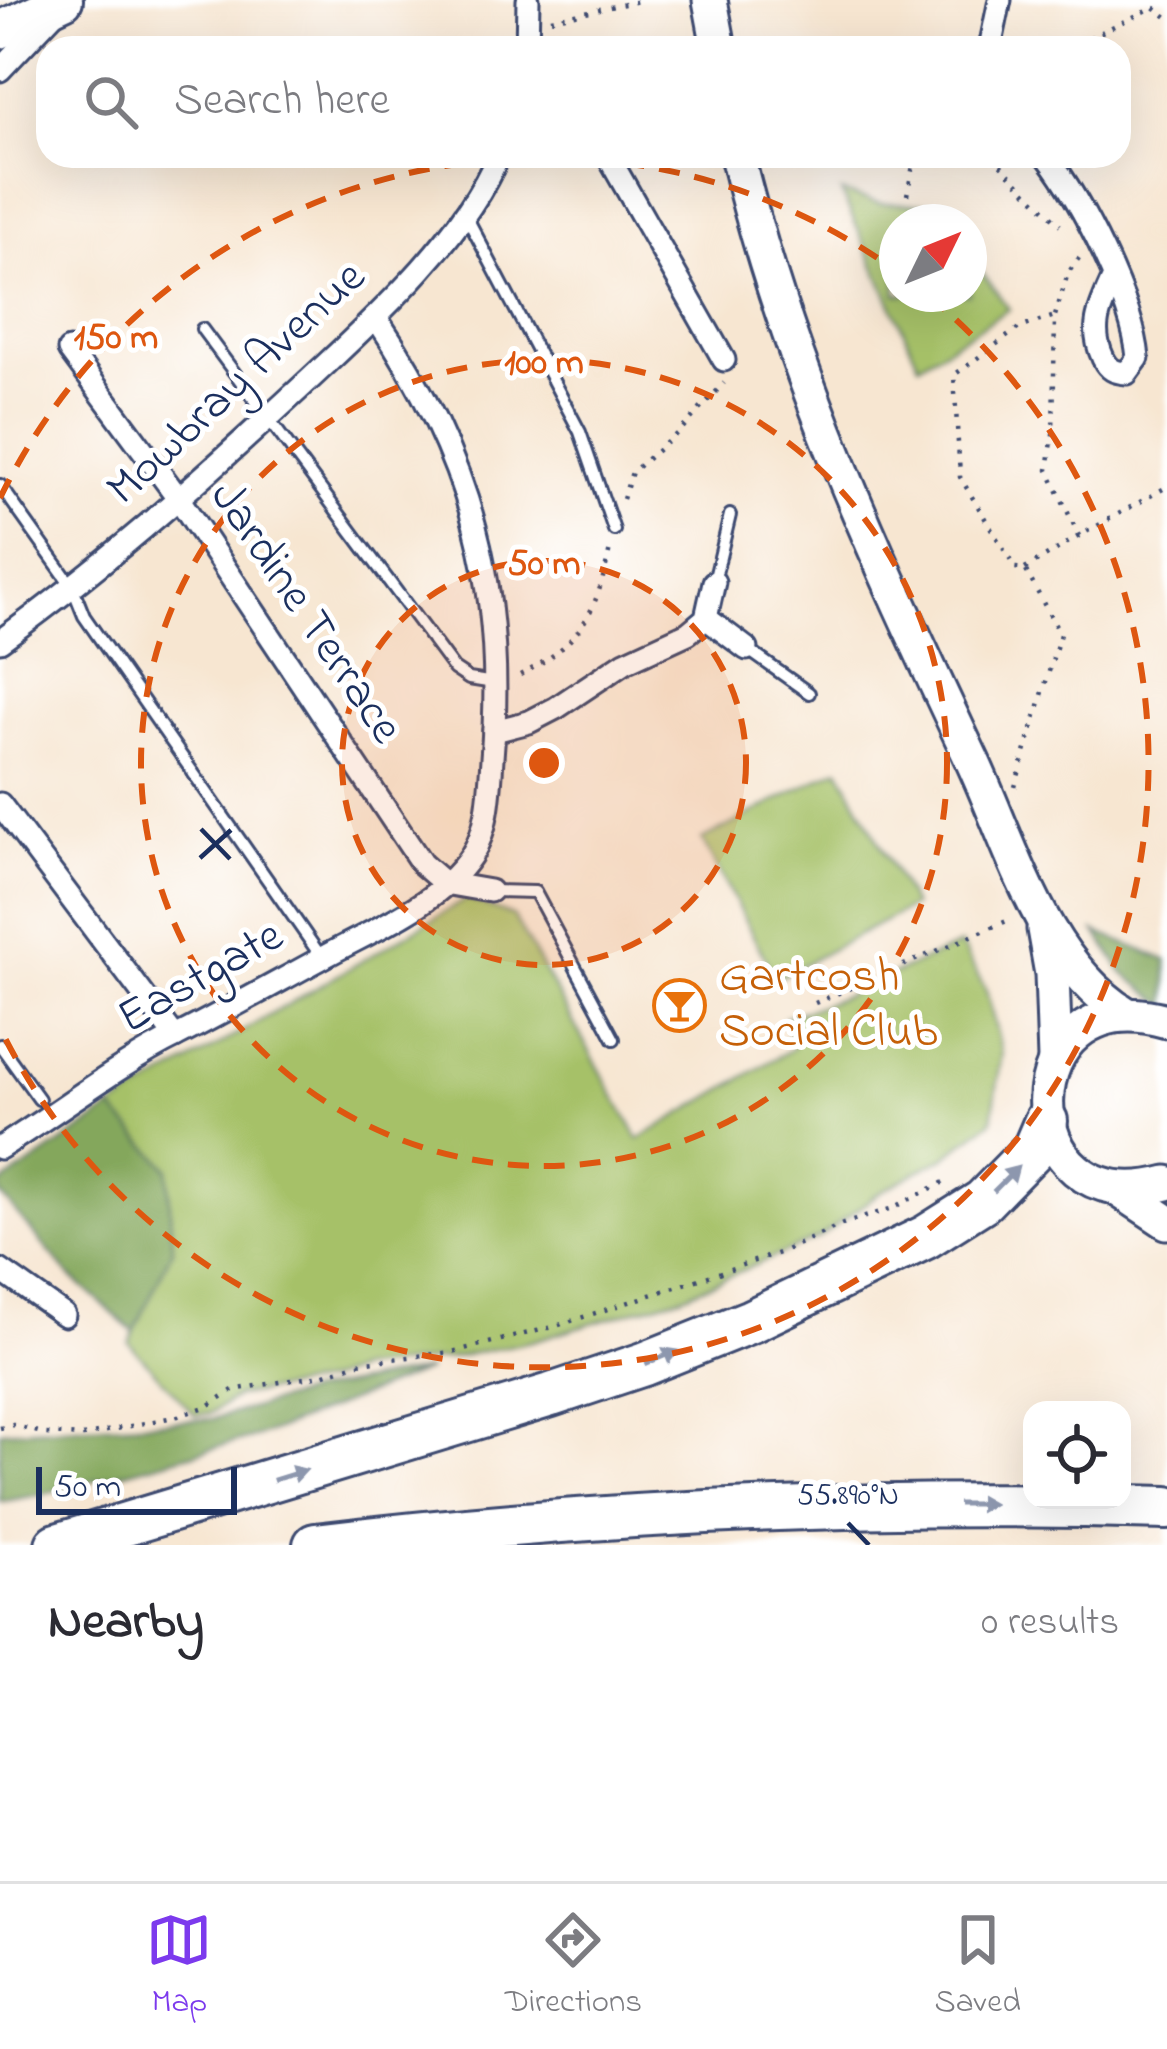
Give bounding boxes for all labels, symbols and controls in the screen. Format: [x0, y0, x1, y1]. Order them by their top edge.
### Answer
search box [36, 36, 1131, 168]
icon: search [78, 69, 144, 135]
text: Search here [174, 69, 390, 135]
north arrow [879, 204, 987, 312]
street label: Mowbray Avenue [91, 245, 383, 523]
text: 150 m [74, 313, 158, 366]
text: 100 m [504, 338, 584, 391]
street label: Jardine Terrace [191, 467, 419, 759]
text: 50 m [507, 539, 581, 592]
centre of rings [523, 742, 565, 784]
street label: Eastgate [105, 902, 298, 1054]
place label: Gartcosh Social Club [719, 943, 938, 1068]
bar icon: Gartcosh Social Club [652, 978, 708, 1034]
one-way arrow [992, 1165, 1020, 1194]
one-way arrow [644, 1347, 680, 1366]
map controls [1023, 1401, 1131, 1509]
button: locate [1023, 1401, 1131, 1509]
scale bar [36, 1461, 237, 1514]
text: 50 m [54, 1464, 121, 1512]
one-way arrow [272, 1465, 309, 1483]
text: 55.890°N [797, 1475, 899, 1519]
one-way arrow [958, 1495, 996, 1514]
text: Nearby [48, 1586, 204, 1661]
text: 0 results [981, 1595, 1119, 1652]
tab: Map [146, 1907, 212, 2027]
tab: Directions [505, 1907, 642, 2027]
tab: Saved [935, 1907, 1021, 2027]

